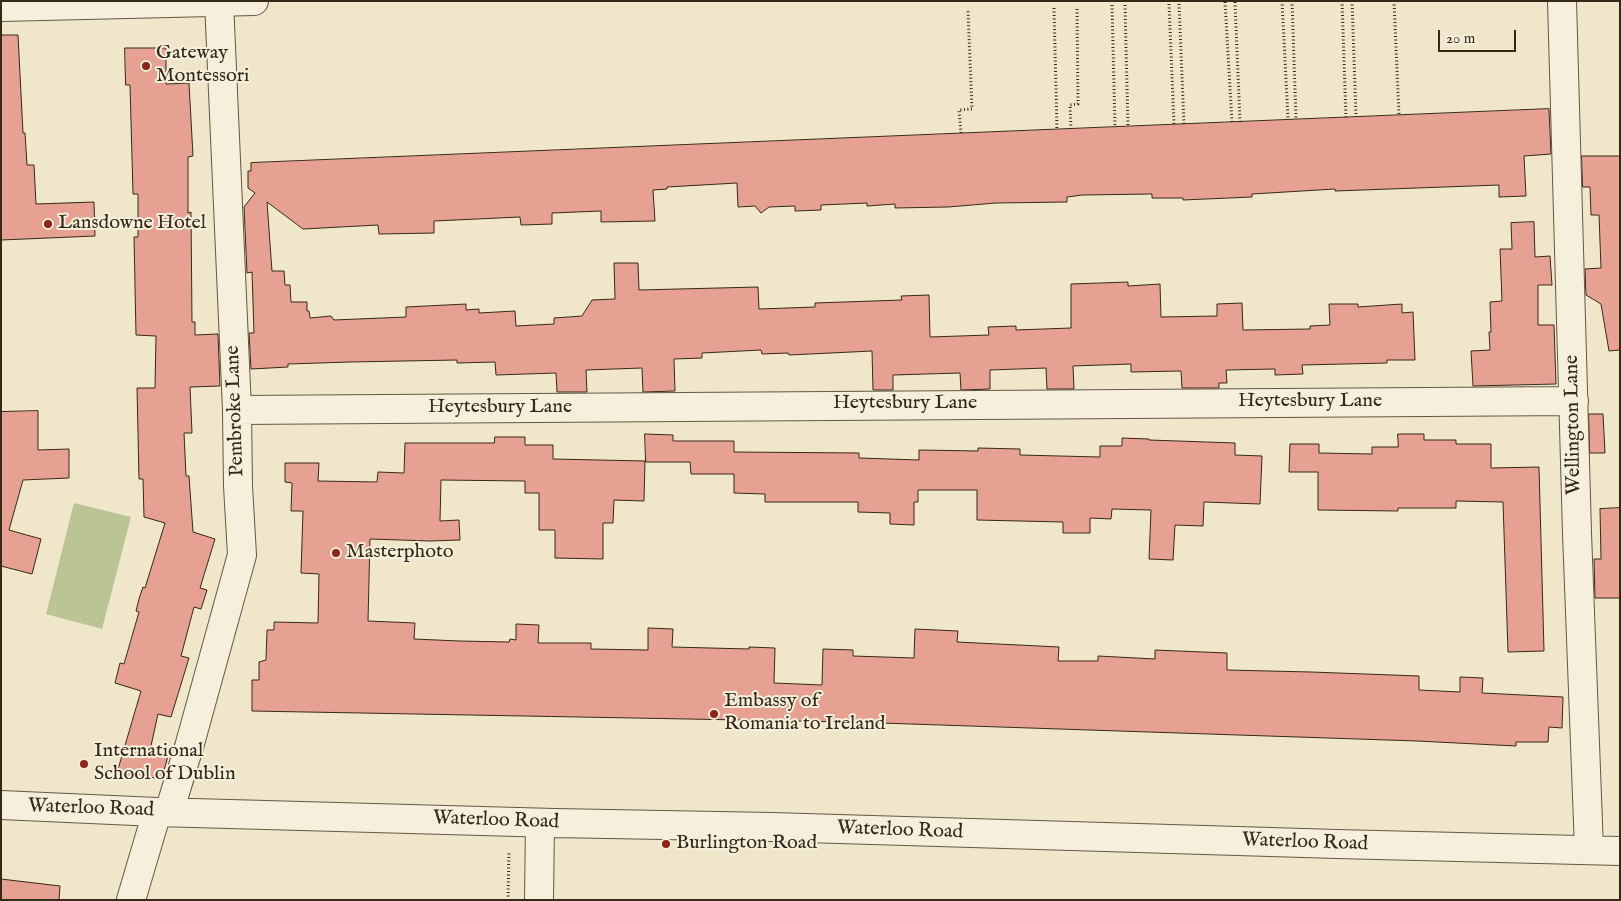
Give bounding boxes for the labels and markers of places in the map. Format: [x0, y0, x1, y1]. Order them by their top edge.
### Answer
place label: Gateway Montessori [156, 42, 249, 89]
marker: Gateway Montessori [140, 60, 152, 72]
place label: Lansdowne Hotel [58, 212, 206, 236]
marker: Lansdowne Hotel [42, 218, 54, 230]
place label: Masterphoto [346, 541, 454, 565]
marker: Masterphoto [330, 547, 342, 559]
place label: Embassy of Romania to Ireland [724, 690, 886, 737]
marker: Embassy of Romania to Ireland [708, 708, 720, 720]
place label: International School of Dublin [94, 740, 236, 787]
marker: International School of Dublin [78, 758, 90, 770]
place label: Burlington Road [676, 832, 817, 856]
marker: Burlington Road [660, 838, 672, 850]

